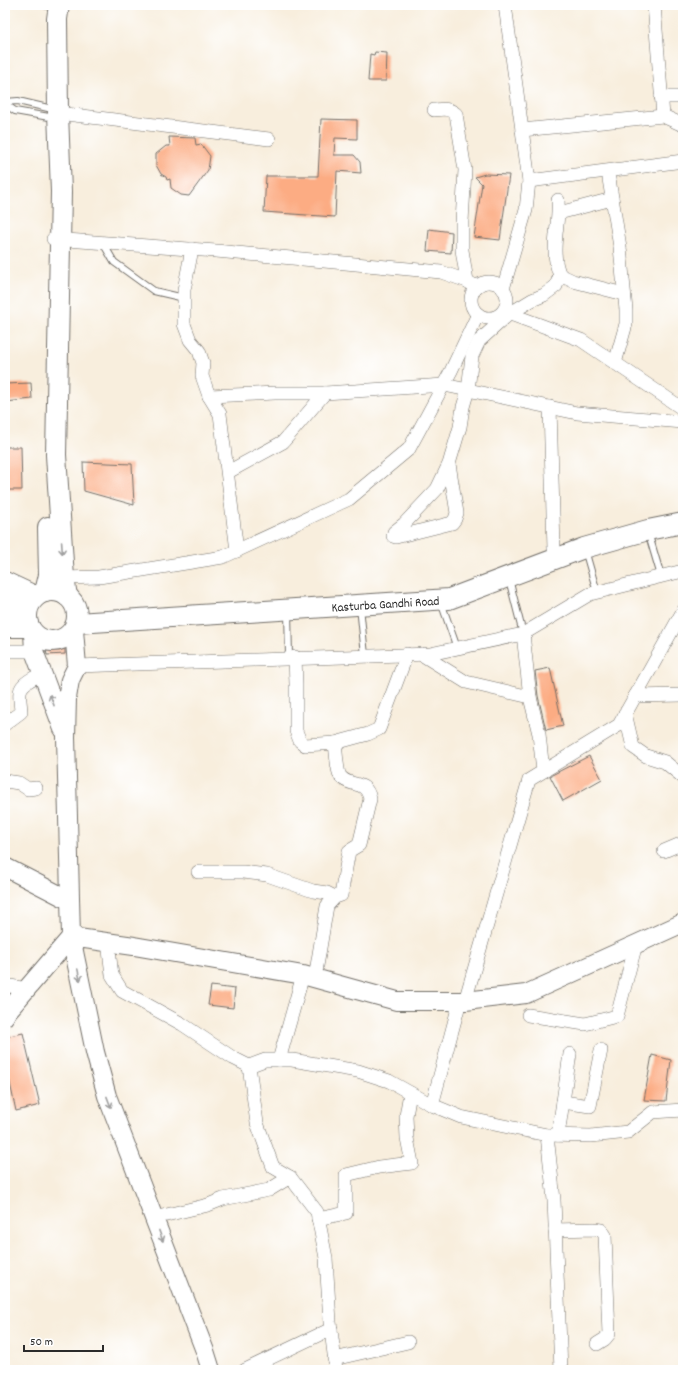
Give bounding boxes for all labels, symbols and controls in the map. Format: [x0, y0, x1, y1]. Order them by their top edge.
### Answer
one-way arrow [58, 541, 65, 554]
street label: Kasturba Gandhi Road [331, 593, 440, 619]
one-way arrow [48, 695, 56, 707]
one-way arrow [75, 969, 83, 982]
one-way arrow [105, 1095, 113, 1107]
one-way arrow [157, 1230, 165, 1242]
scale bar [24, 1327, 103, 1353]
text: 50 m [30, 1334, 53, 1351]

